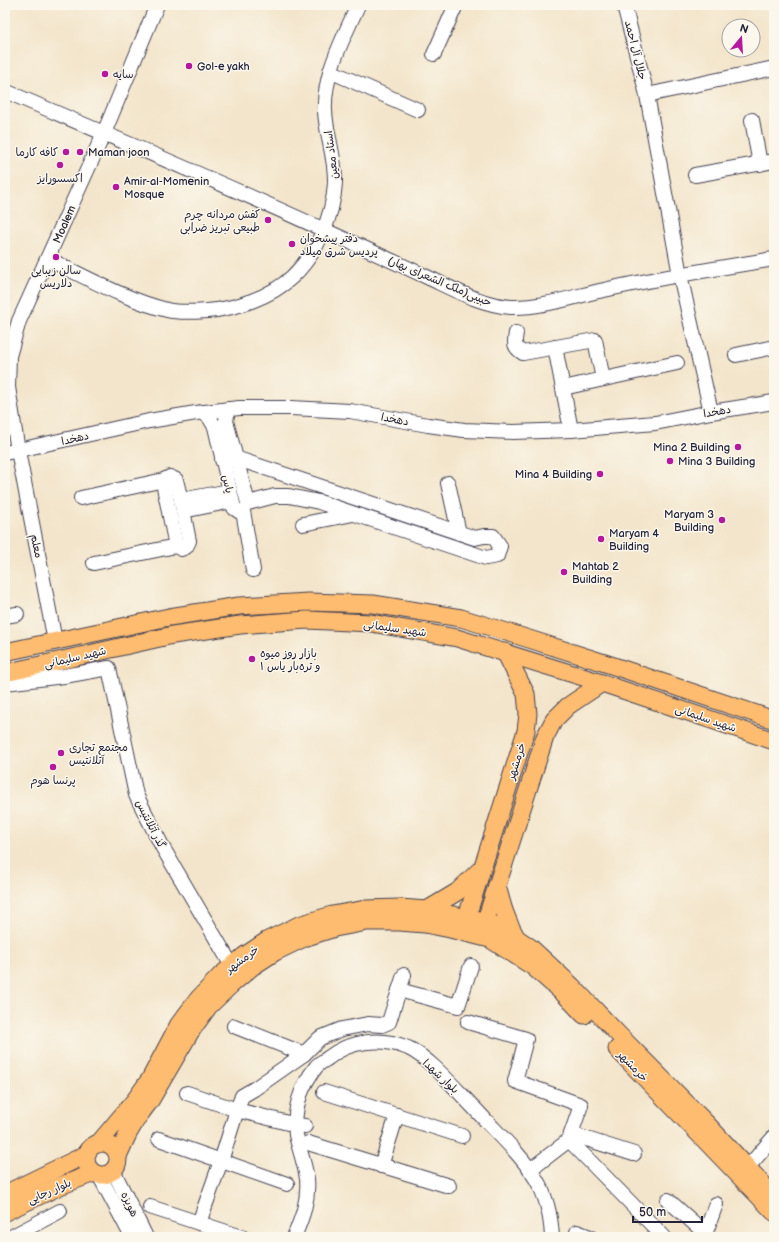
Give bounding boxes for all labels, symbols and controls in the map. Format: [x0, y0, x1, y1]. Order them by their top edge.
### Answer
north arrow [721, 18, 761, 58]
street label: جلال آل احمد [622, 19, 649, 81]
text: N [738, 22, 750, 36]
place label: Gol-e yakh [197, 60, 249, 73]
marker: Gol-e yakh [184, 61, 194, 71]
place label: سایه [113, 68, 134, 81]
marker: سایه [100, 69, 110, 79]
street label: استاد معین [322, 130, 341, 180]
place label: کافه کارما [15, 146, 58, 159]
place label: Maman joon [88, 146, 150, 159]
marker: کافه کارما [61, 147, 71, 157]
marker: Maman joon [75, 147, 85, 157]
marker: اکسسورایز [55, 160, 65, 170]
place label: اکسسورایز [36, 172, 83, 186]
place label: Amir-al-Momenin Mosque [124, 175, 209, 201]
marker: Amir-al-Momenin Mosque [111, 182, 121, 192]
street label: Moalem [50, 203, 79, 245]
place label: کفش مردانه چرم طبیعی تبریز ضرابی [180, 208, 260, 235]
marker: کفش مردانه چرم طبیعی تبریز ضرابی [263, 215, 273, 225]
place label: دفتر پیشخوان پردیس شرق میلاد [300, 232, 378, 258]
marker: دفتر پیشخوان پردیس شرق میلاد [287, 239, 297, 249]
marker: سالن زیبایی دلاریس [51, 252, 61, 262]
street label: حبیبی(ملک الشعرای بهار) [386, 254, 494, 310]
place label: سالن زیبایی دلاریس [31, 264, 81, 290]
street label: دهخدا [702, 403, 732, 420]
street label: دهخدا [380, 410, 410, 429]
street label: دهخدا [60, 429, 90, 448]
place label: Mina 2 Building [653, 441, 730, 454]
marker: Mina 2 Building [733, 442, 743, 452]
place label: Mina 3 Building [678, 455, 755, 468]
marker: Mina 3 Building [665, 456, 675, 466]
place label: Mina 4 Building [515, 468, 592, 481]
marker: Mina 4 Building [595, 469, 605, 479]
street label: یاس [219, 474, 236, 495]
place label: Maryam 3 Building [664, 508, 714, 534]
marker: Maryam 3 Building [717, 515, 727, 525]
place label: Maryam 4 Building [609, 527, 659, 553]
street label: معلم [26, 533, 45, 560]
marker: Maryam 4 Building [596, 534, 606, 544]
place label: Mahtab 2 Building [572, 560, 619, 586]
marker: Mahtab 2 Building [559, 567, 569, 577]
street label: شهید سلیمانی [362, 618, 427, 640]
street label: شهید سلیمانی [43, 644, 108, 672]
place label: بازار روز میوه و تره‌بار یاس ۱ [260, 647, 320, 674]
marker: بازار روز میوه و تره‌بار یاس ۱ [247, 654, 257, 664]
street label: شهید سلیمانی [673, 702, 738, 736]
place label: مجتمع تجاری آتلانتیس [69, 741, 128, 767]
street label: خرمشهر [504, 741, 529, 782]
marker: مجتمع تجاری آتلانتیس [56, 748, 66, 758]
marker: پرنسا هوم [48, 762, 58, 772]
place label: پرنسا هوم [30, 774, 76, 789]
street label: گذر آتلانتیس [133, 798, 168, 851]
street label: خرمشهر [222, 943, 261, 977]
street label: خرمشهر [614, 1047, 650, 1085]
street label: بلوار شهدا [419, 1056, 461, 1097]
street label: بلوار رجایی [25, 1176, 73, 1208]
street label: هویزه [117, 1190, 141, 1219]
scale bar [633, 1198, 702, 1224]
text: 50 m [639, 1205, 666, 1220]

